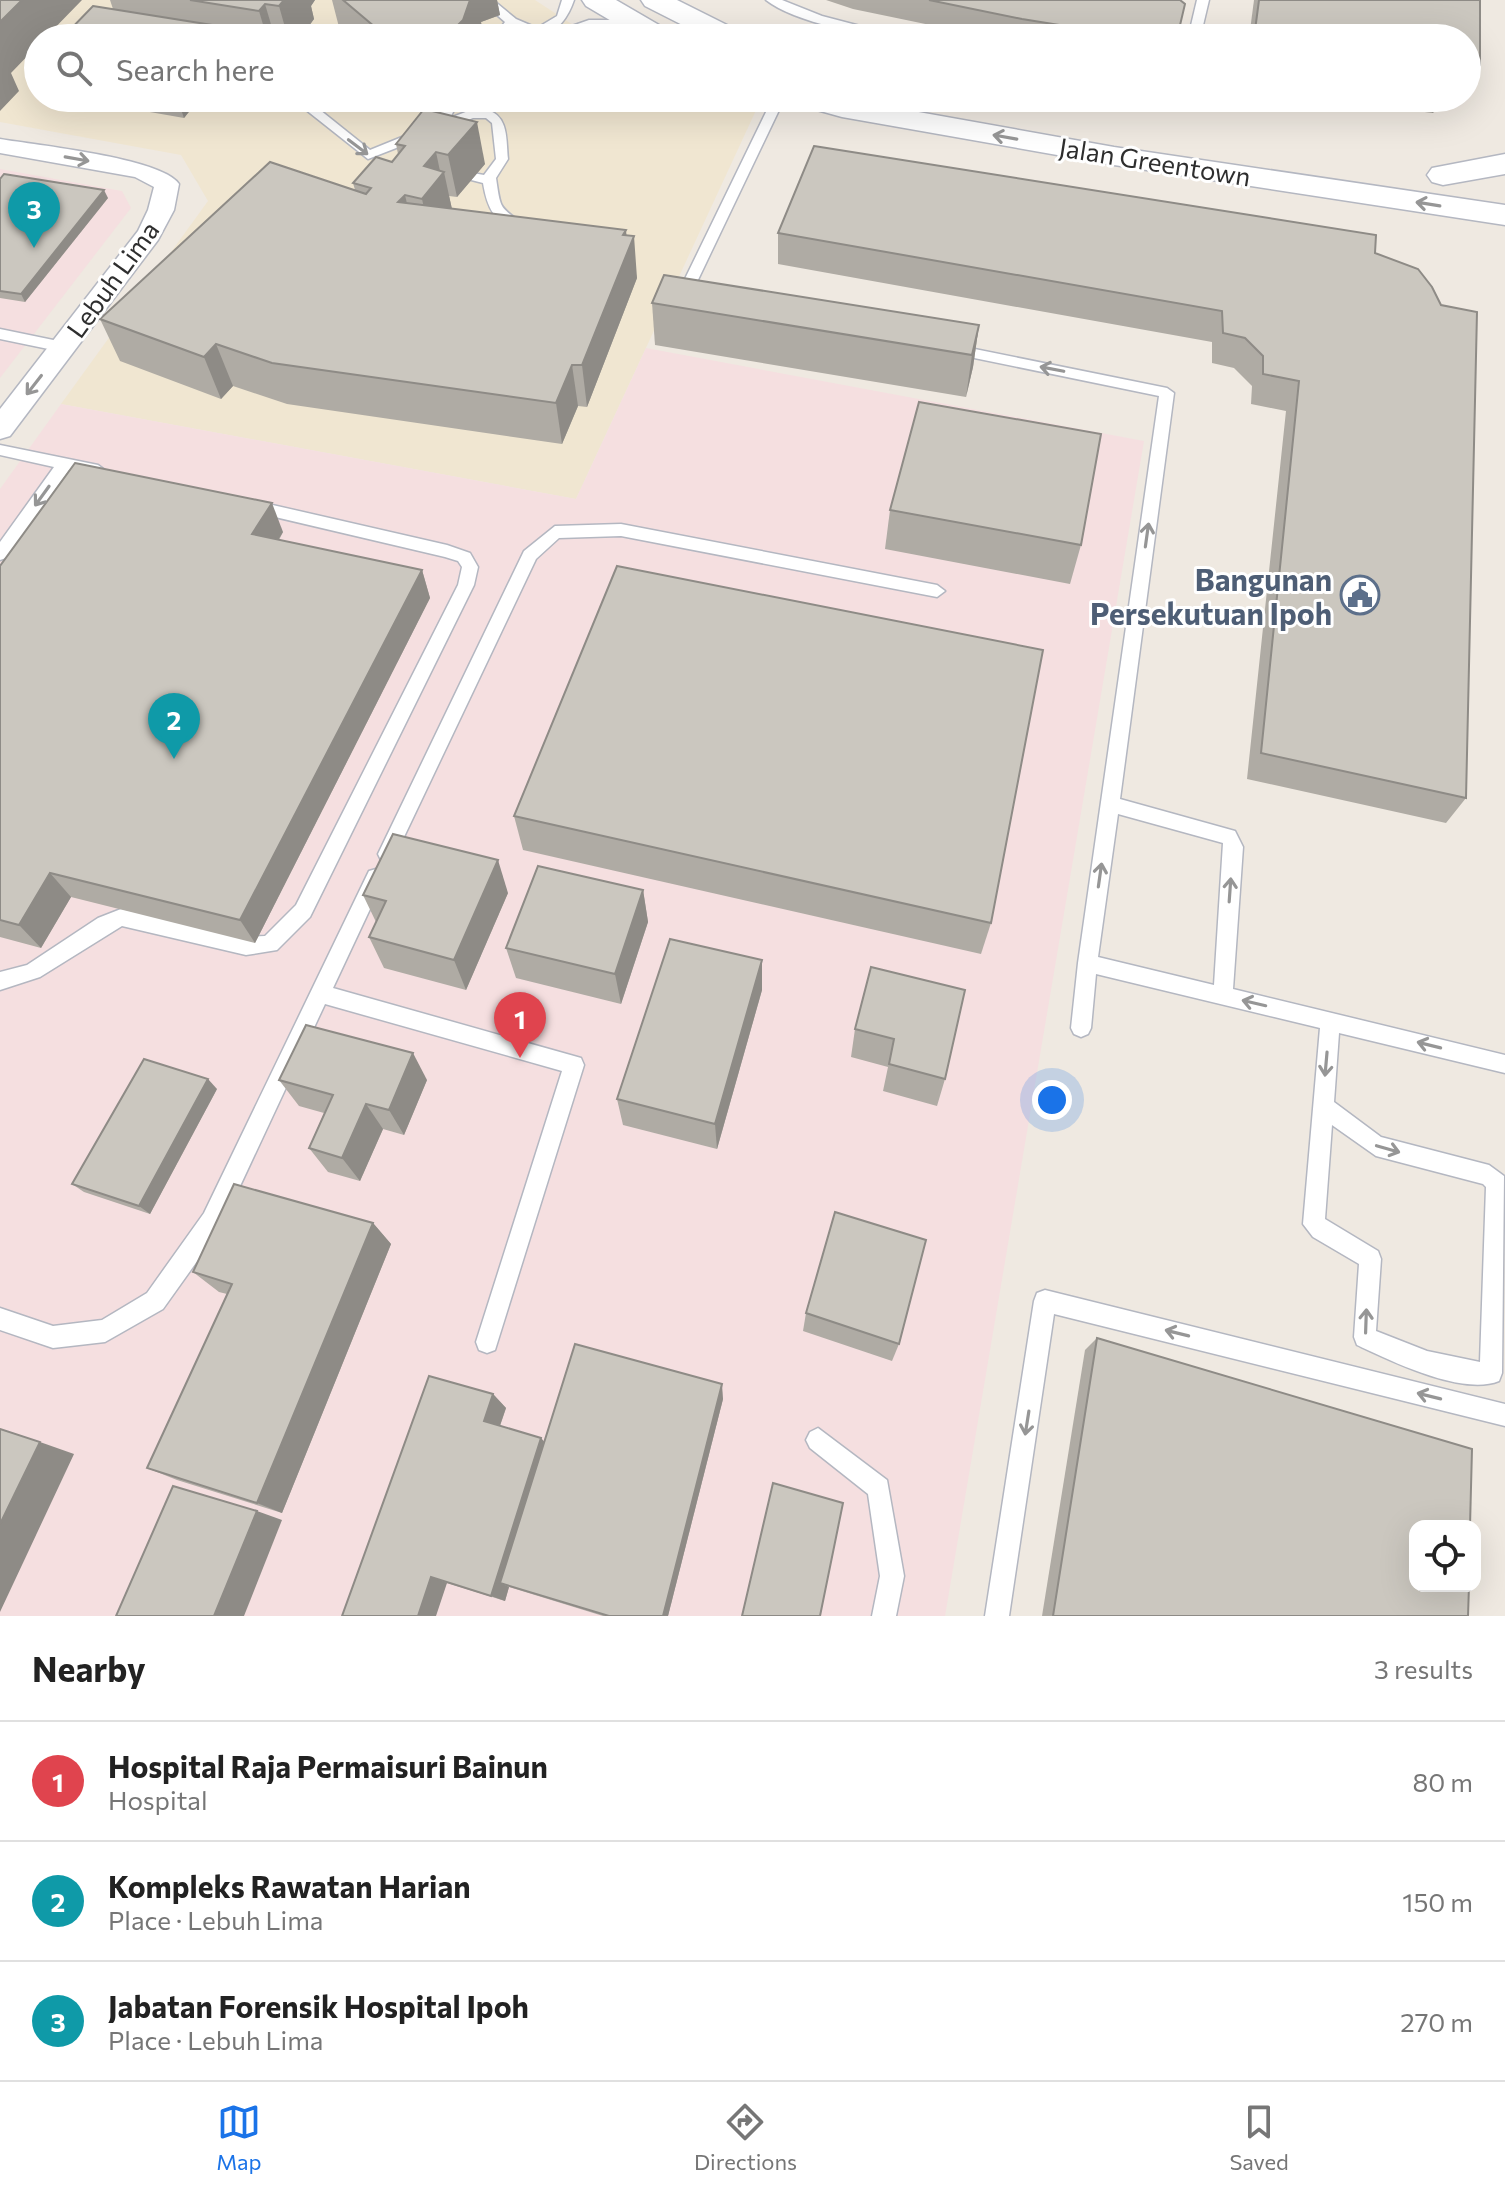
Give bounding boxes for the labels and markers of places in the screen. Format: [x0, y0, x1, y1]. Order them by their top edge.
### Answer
pin: 3 [8, 182, 60, 248]
place label: Bangunan Persekutuan Ipoh [1090, 560, 1332, 631]
public building icon: Bangunan Persekutuan Ipoh [1339, 574, 1381, 616]
pin: 2 [148, 693, 200, 759]
pin: 1 [494, 992, 546, 1058]

